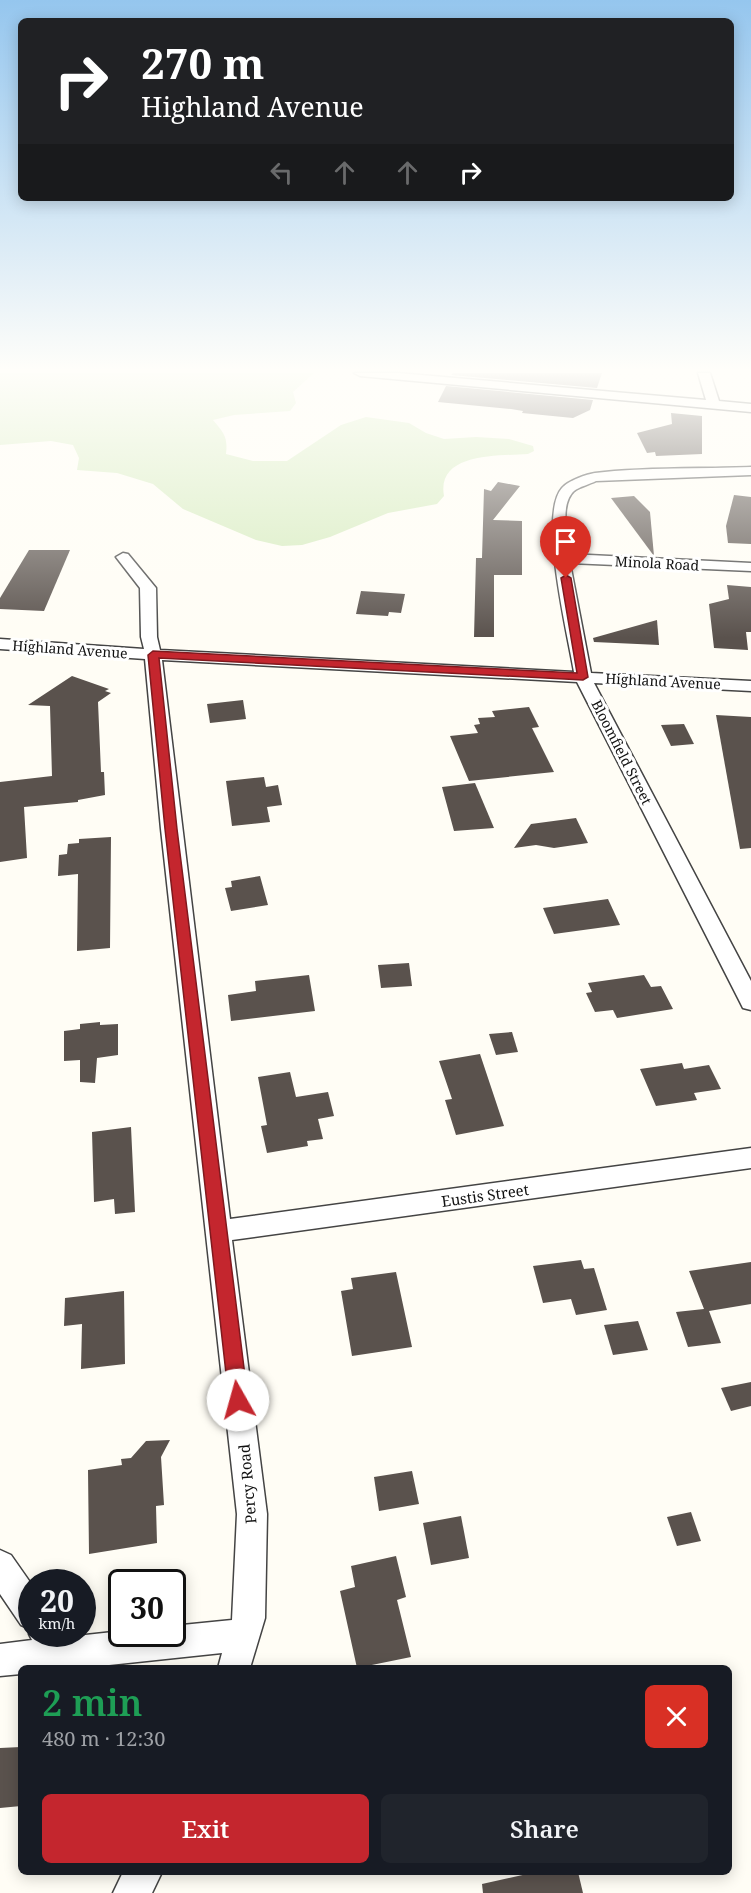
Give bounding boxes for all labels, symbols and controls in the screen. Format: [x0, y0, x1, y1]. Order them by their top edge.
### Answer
text: 270 m [141, 34, 265, 91]
icon: right [42, 42, 120, 120]
text: Highland Avenue [141, 88, 364, 125]
icon: left [265, 156, 298, 189]
icon: ahead [328, 156, 361, 189]
icon: ahead [391, 156, 424, 189]
icon: right [454, 156, 487, 189]
pin [540, 516, 591, 578]
icon: arrive [549, 525, 582, 558]
street label: Minola Road [614, 551, 700, 575]
street label: Highland Avenue [12, 635, 128, 663]
street label: Highland Avenue [605, 668, 721, 694]
street label: Bloomfield Street [587, 696, 657, 808]
street label: Eustis Street [440, 1179, 530, 1211]
position arrow [206, 1368, 270, 1432]
street label: Percy Road [234, 1443, 260, 1525]
speed limit sign: 30 [108, 1569, 186, 1647]
text: 20 [40, 1580, 74, 1621]
text: km/h [39, 1613, 75, 1633]
text: 2 min [42, 1678, 143, 1727]
button: close [645, 1685, 708, 1748]
text: 480 m · 12:30 [42, 1725, 165, 1752]
button: Exit [42, 1794, 369, 1863]
button: Share [381, 1794, 708, 1863]

